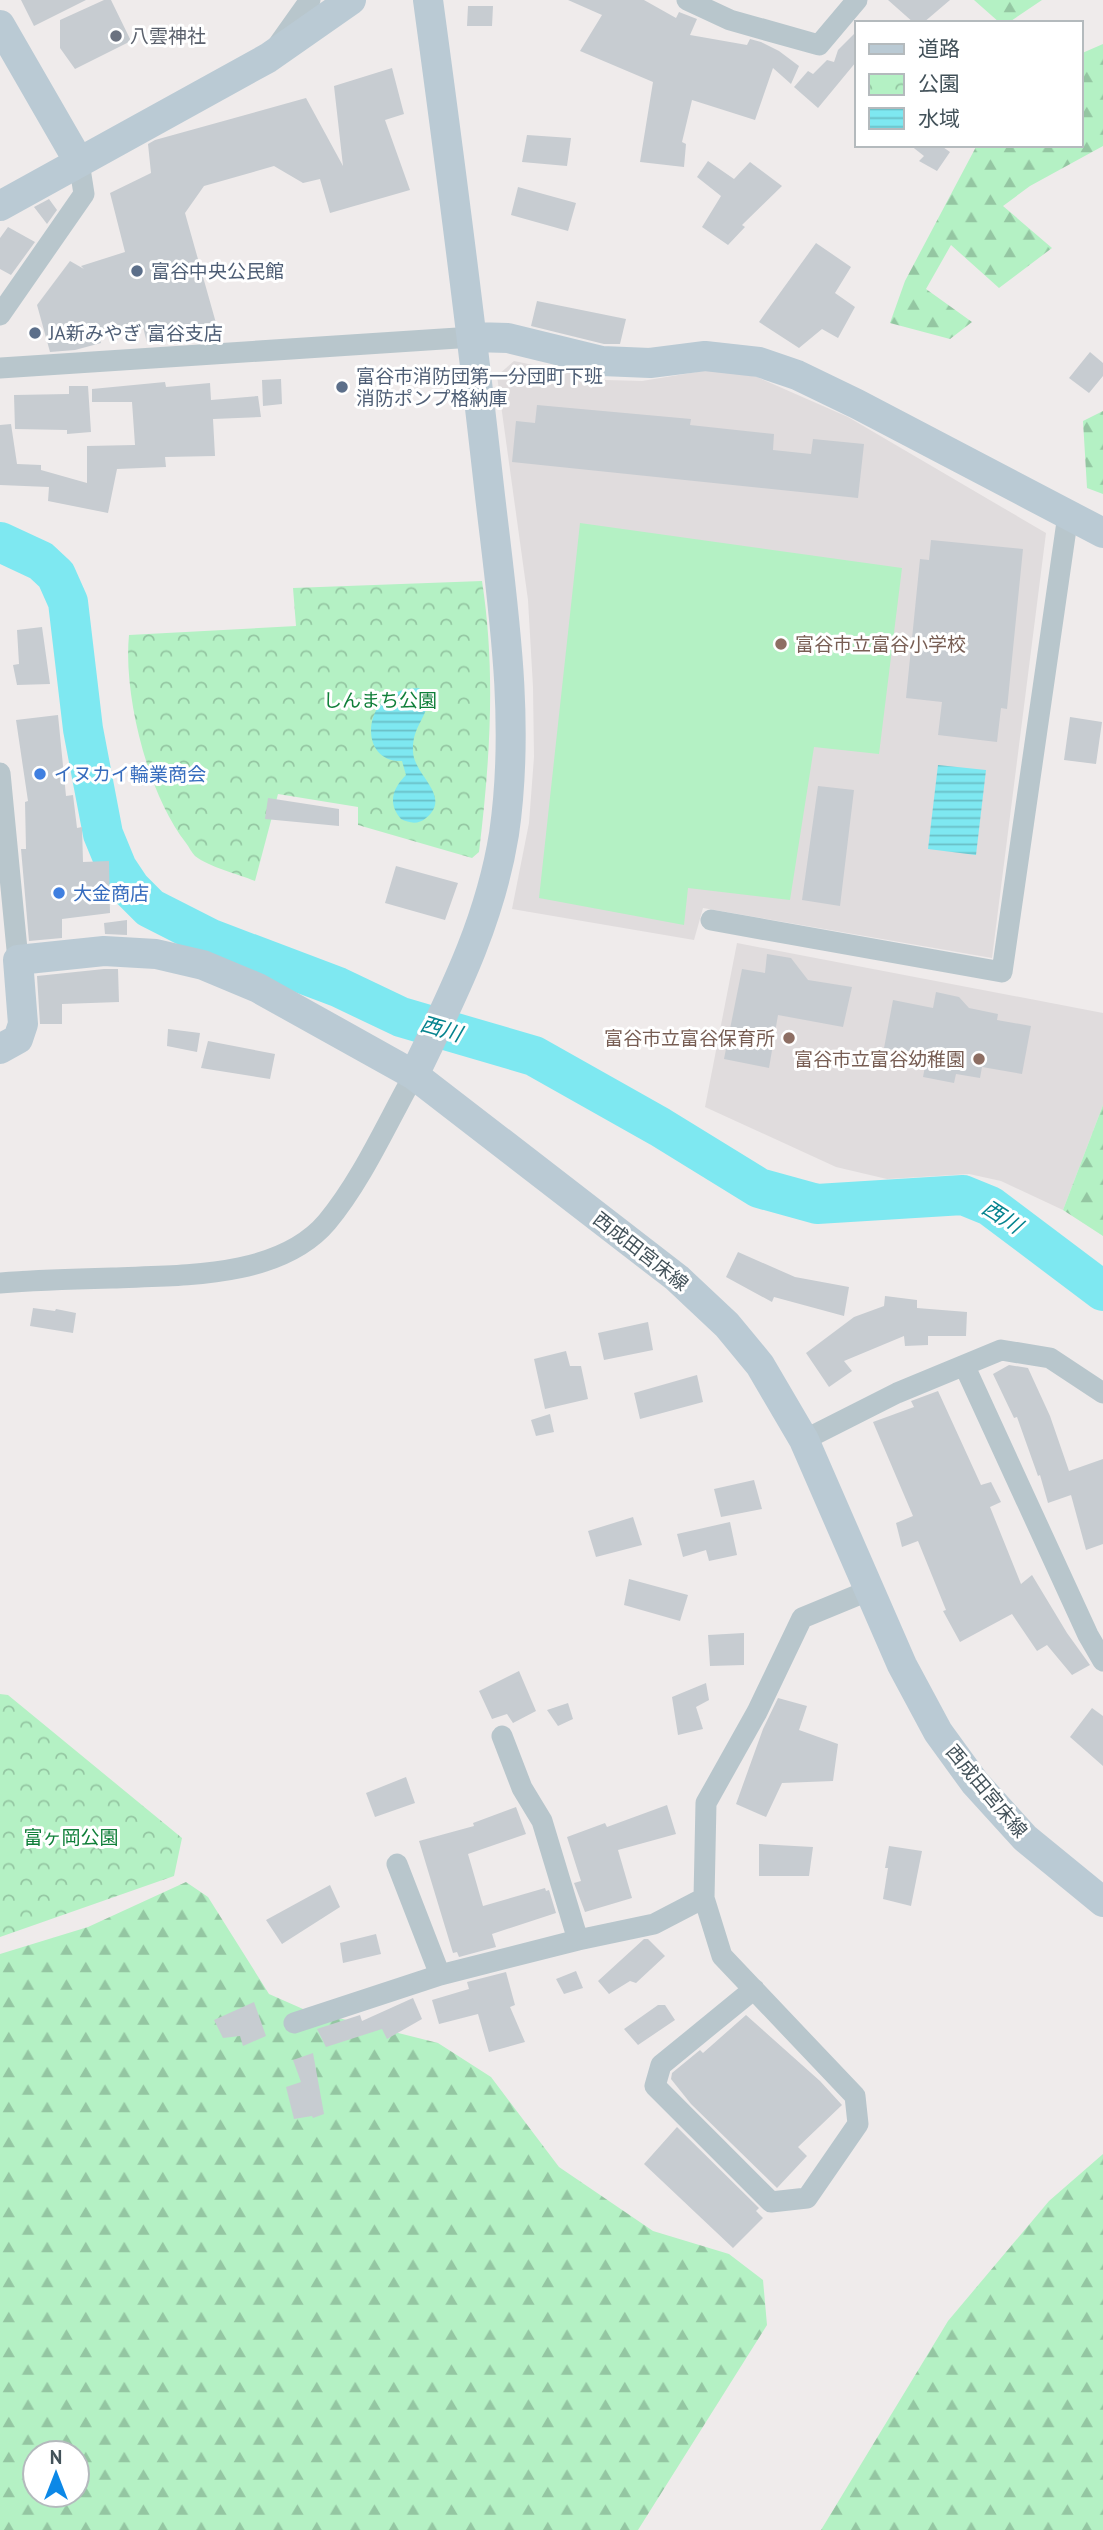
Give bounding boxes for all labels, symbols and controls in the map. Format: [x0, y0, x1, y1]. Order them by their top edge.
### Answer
legend [855, 21, 1082, 147]
place label: 八雲神社 [130, 24, 206, 48]
marker: 八雲神社 [108, 28, 124, 44]
text: 道路 [918, 35, 960, 62]
text: 公園 [918, 70, 960, 97]
text: 水域 [918, 105, 960, 132]
place label: 富谷中央公民館 [151, 259, 284, 283]
marker: 富谷中央公民館 [129, 263, 145, 279]
place label: JA新みやぎ 富谷支店 [48, 321, 223, 345]
marker: JA新みやぎ 富谷支店 [27, 325, 43, 341]
place label: 富谷市消防団第一分団町下班 消防ポンプ格納庫 [356, 364, 603, 410]
marker: 富谷市消防団第一分団町下班 消防ポンプ格納庫 [334, 379, 350, 395]
place label: 富谷市立富谷小学校 [795, 632, 966, 656]
marker: 富谷市立富谷小学校 [773, 636, 789, 652]
park label: しんまち公園 [323, 688, 437, 712]
place label: イヌカイ輪業商会 [54, 762, 206, 786]
marker: イヌカイ輪業商会 [32, 766, 48, 782]
place label: 大金商店 [73, 881, 149, 905]
marker: 大金商店 [51, 885, 67, 901]
water label: 西川 [417, 1010, 467, 1048]
place label: 富谷市立富谷保育所 [604, 1026, 775, 1050]
marker: 富谷市立富谷保育所 [781, 1030, 797, 1046]
place label: 富谷市立富谷幼稚園 [794, 1047, 965, 1071]
marker: 富谷市立富谷幼稚園 [971, 1051, 987, 1067]
water label: 西川 [977, 1194, 1029, 1240]
street label: 西成田宮床線 [589, 1206, 693, 1296]
street label: 西成田宮床線 [941, 1740, 1033, 1842]
park label: 富ヶ岡公園 [23, 1825, 119, 1849]
north arrow [21, 2439, 91, 2509]
text: N [50, 2445, 62, 2469]

